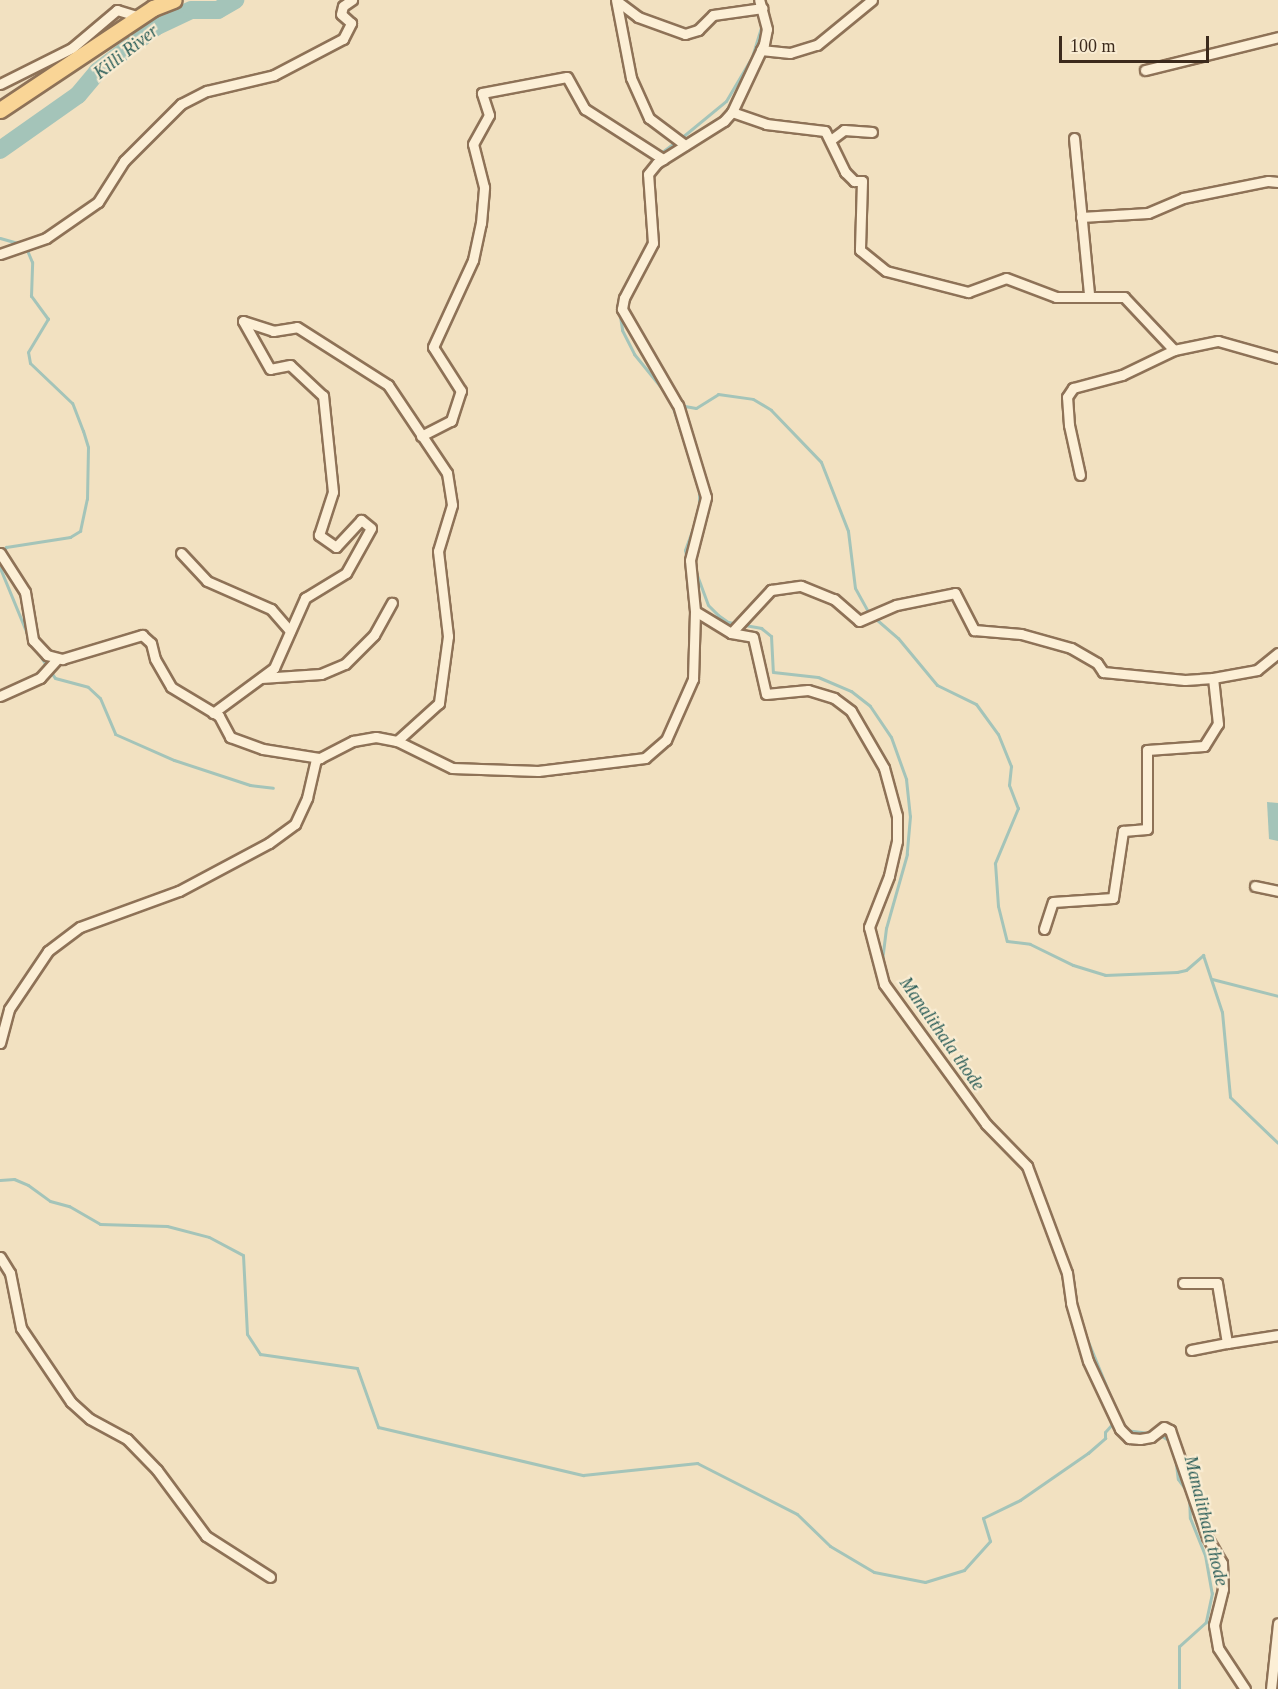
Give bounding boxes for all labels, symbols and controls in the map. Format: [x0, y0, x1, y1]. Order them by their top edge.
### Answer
water label: Killi River [90, 20, 162, 84]
scale bar [1062, 24, 1212, 62]
text: 100 m [1070, 36, 1116, 56]
water label: Manalithala thode [895, 973, 989, 1095]
water label: Manalithala thode [1179, 1454, 1233, 1588]

